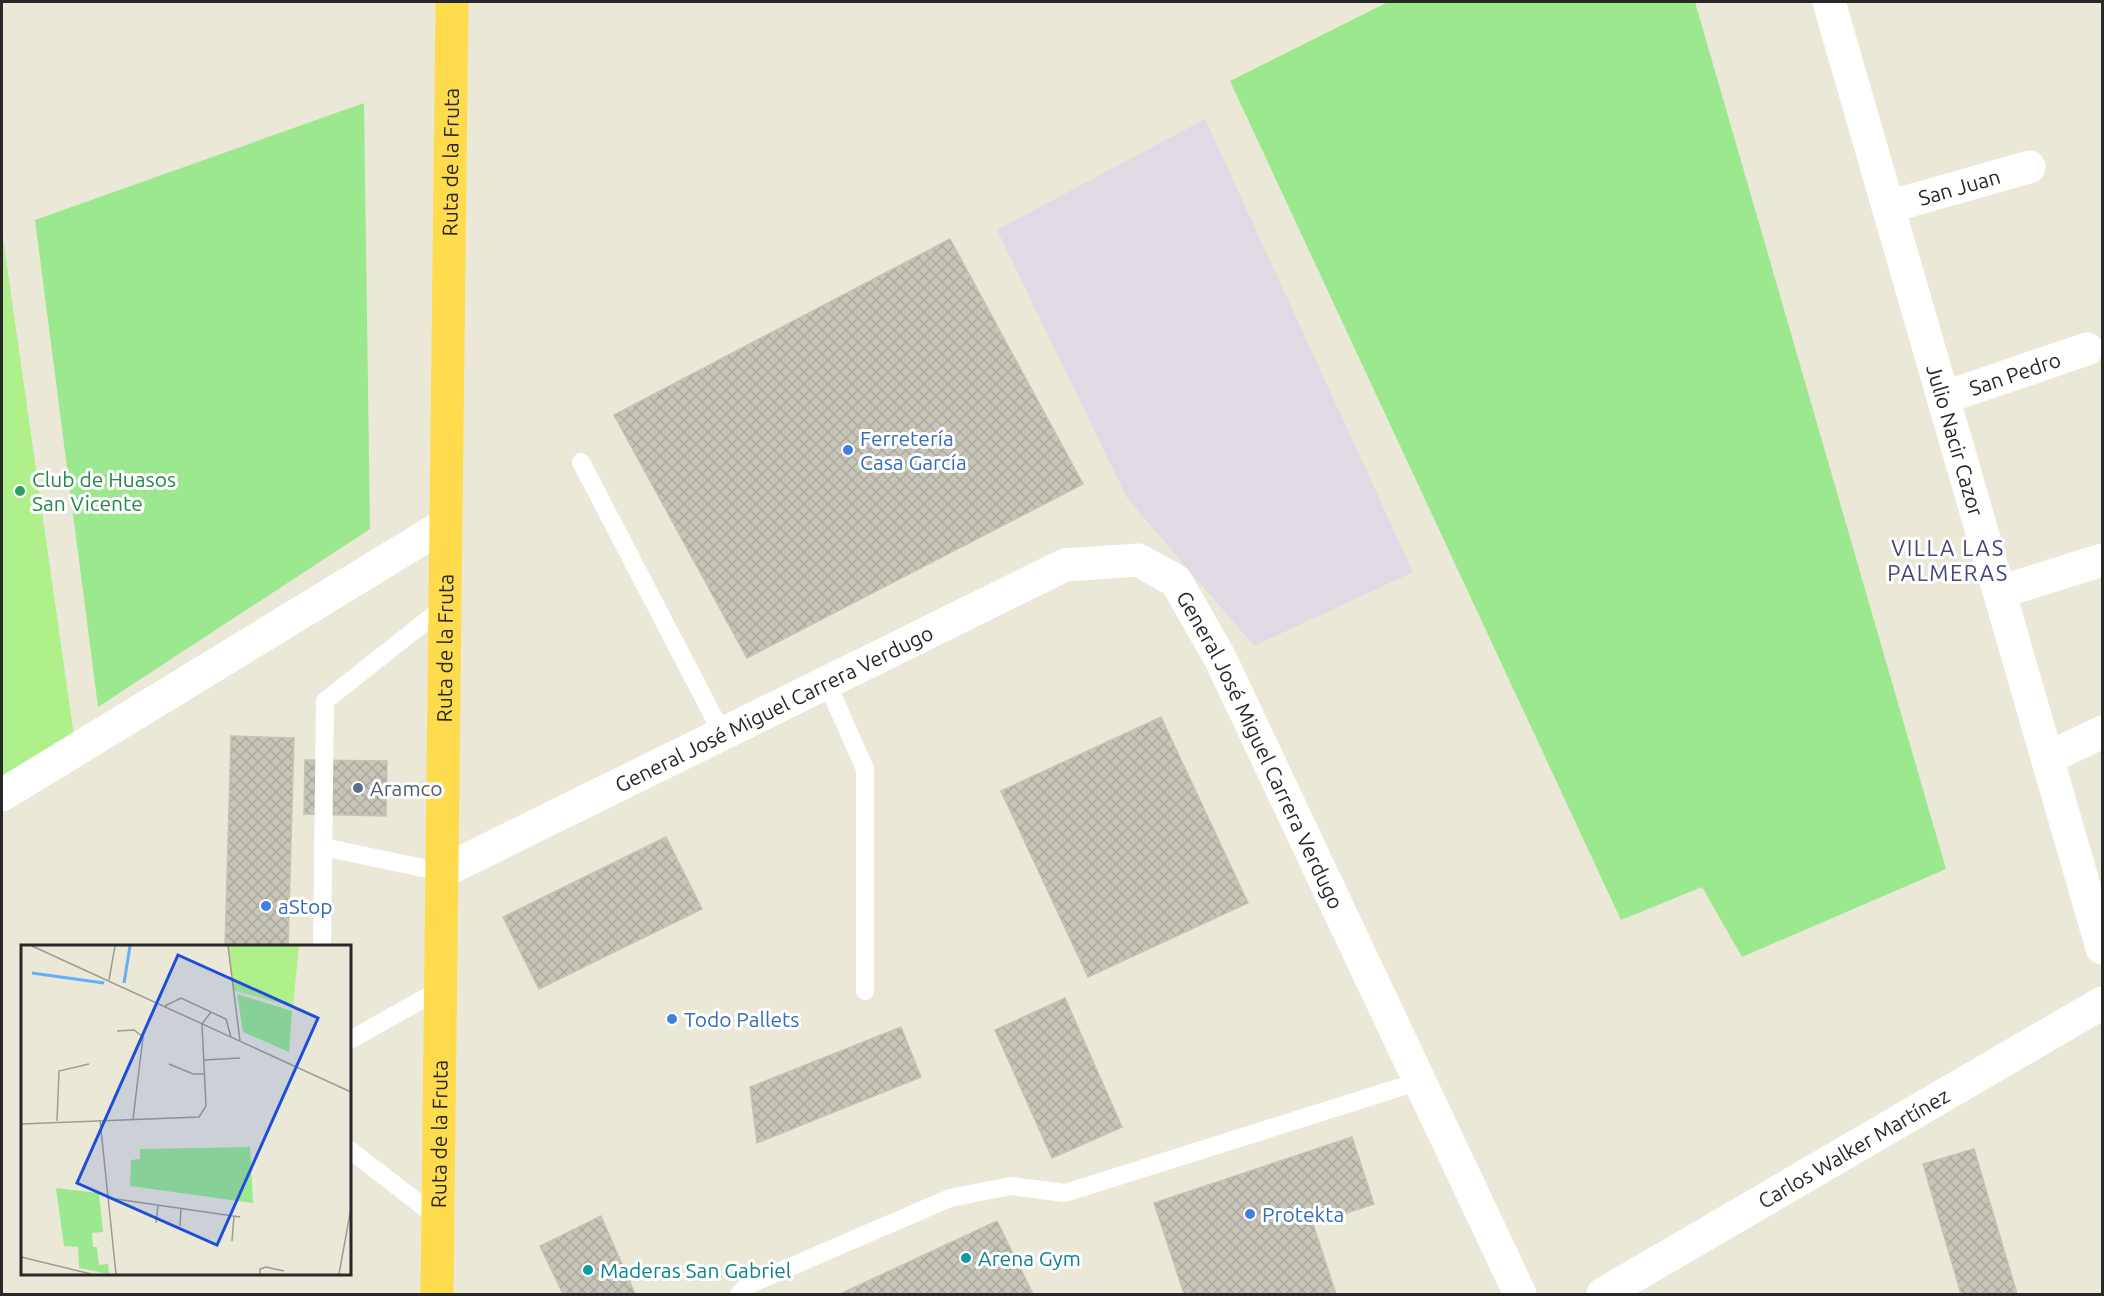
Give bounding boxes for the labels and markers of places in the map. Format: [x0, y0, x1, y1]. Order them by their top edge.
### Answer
place label: Ferretería Casa García [860, 426, 967, 474]
marker: Ferretería Casa García [841, 443, 855, 457]
place label: Club de Huasos San Vicente [32, 467, 176, 515]
marker: Club de Huasos San Vicente [13, 484, 27, 498]
place label: Aramco [370, 776, 443, 800]
marker: Aramco [351, 781, 365, 795]
place label: aStop [278, 894, 333, 918]
marker: aStop [259, 899, 273, 913]
place label: Todo Pallets [684, 1007, 799, 1031]
marker: Todo Pallets [665, 1012, 679, 1026]
place label: Protekta [1262, 1202, 1344, 1226]
marker: Protekta [1243, 1207, 1257, 1221]
place label: Arena Gym [978, 1246, 1081, 1270]
marker: Arena Gym [959, 1251, 973, 1265]
place label: Maderas San Gabriel [600, 1258, 791, 1282]
marker: Maderas San Gabriel [581, 1263, 595, 1277]

